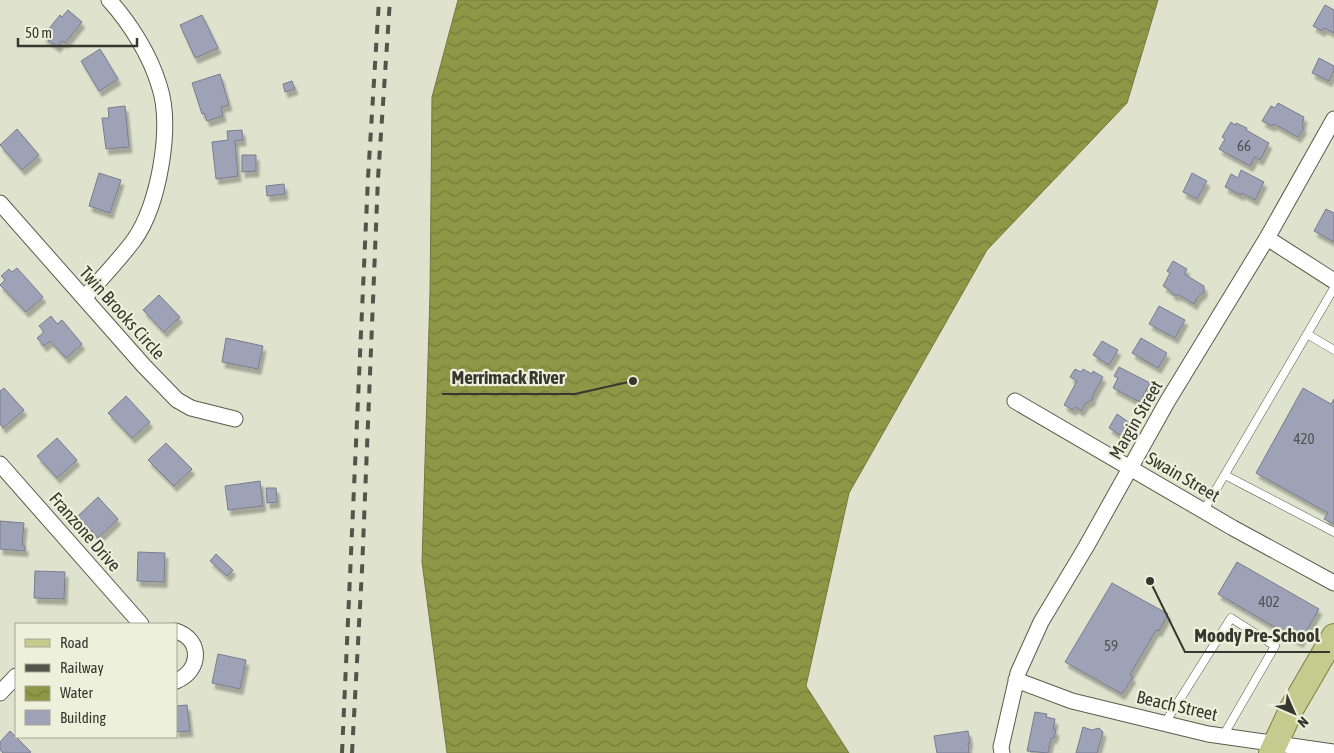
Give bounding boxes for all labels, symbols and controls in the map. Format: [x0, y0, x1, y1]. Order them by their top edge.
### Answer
scale bar [18, 15, 136, 47]
text: 50 m [25, 24, 52, 41]
house number: 66 [1237, 137, 1251, 154]
street label: Twin Brooks Circle [75, 262, 170, 363]
callout: Merrimack River [442, 360, 575, 394]
text: Merrimack River [451, 366, 565, 388]
street label: Margin Street [1105, 376, 1167, 463]
house number: 420 [1293, 430, 1315, 447]
street label: Swain Street [1143, 447, 1224, 506]
street label: Franzone Drive [45, 488, 125, 576]
house number: 402 [1258, 593, 1280, 610]
callout: Moody Pre-School [1185, 618, 1330, 652]
legend [15, 623, 178, 738]
text: Moody Pre-School [1194, 624, 1321, 646]
text: Road [60, 634, 89, 651]
house number: 59 [1104, 637, 1118, 654]
text: Railway [60, 659, 104, 676]
text: Water [60, 684, 93, 701]
street label: Beach Street [1135, 686, 1220, 725]
north arrow [1269, 688, 1319, 738]
text: Building [60, 709, 106, 726]
text: N [1295, 714, 1312, 731]

